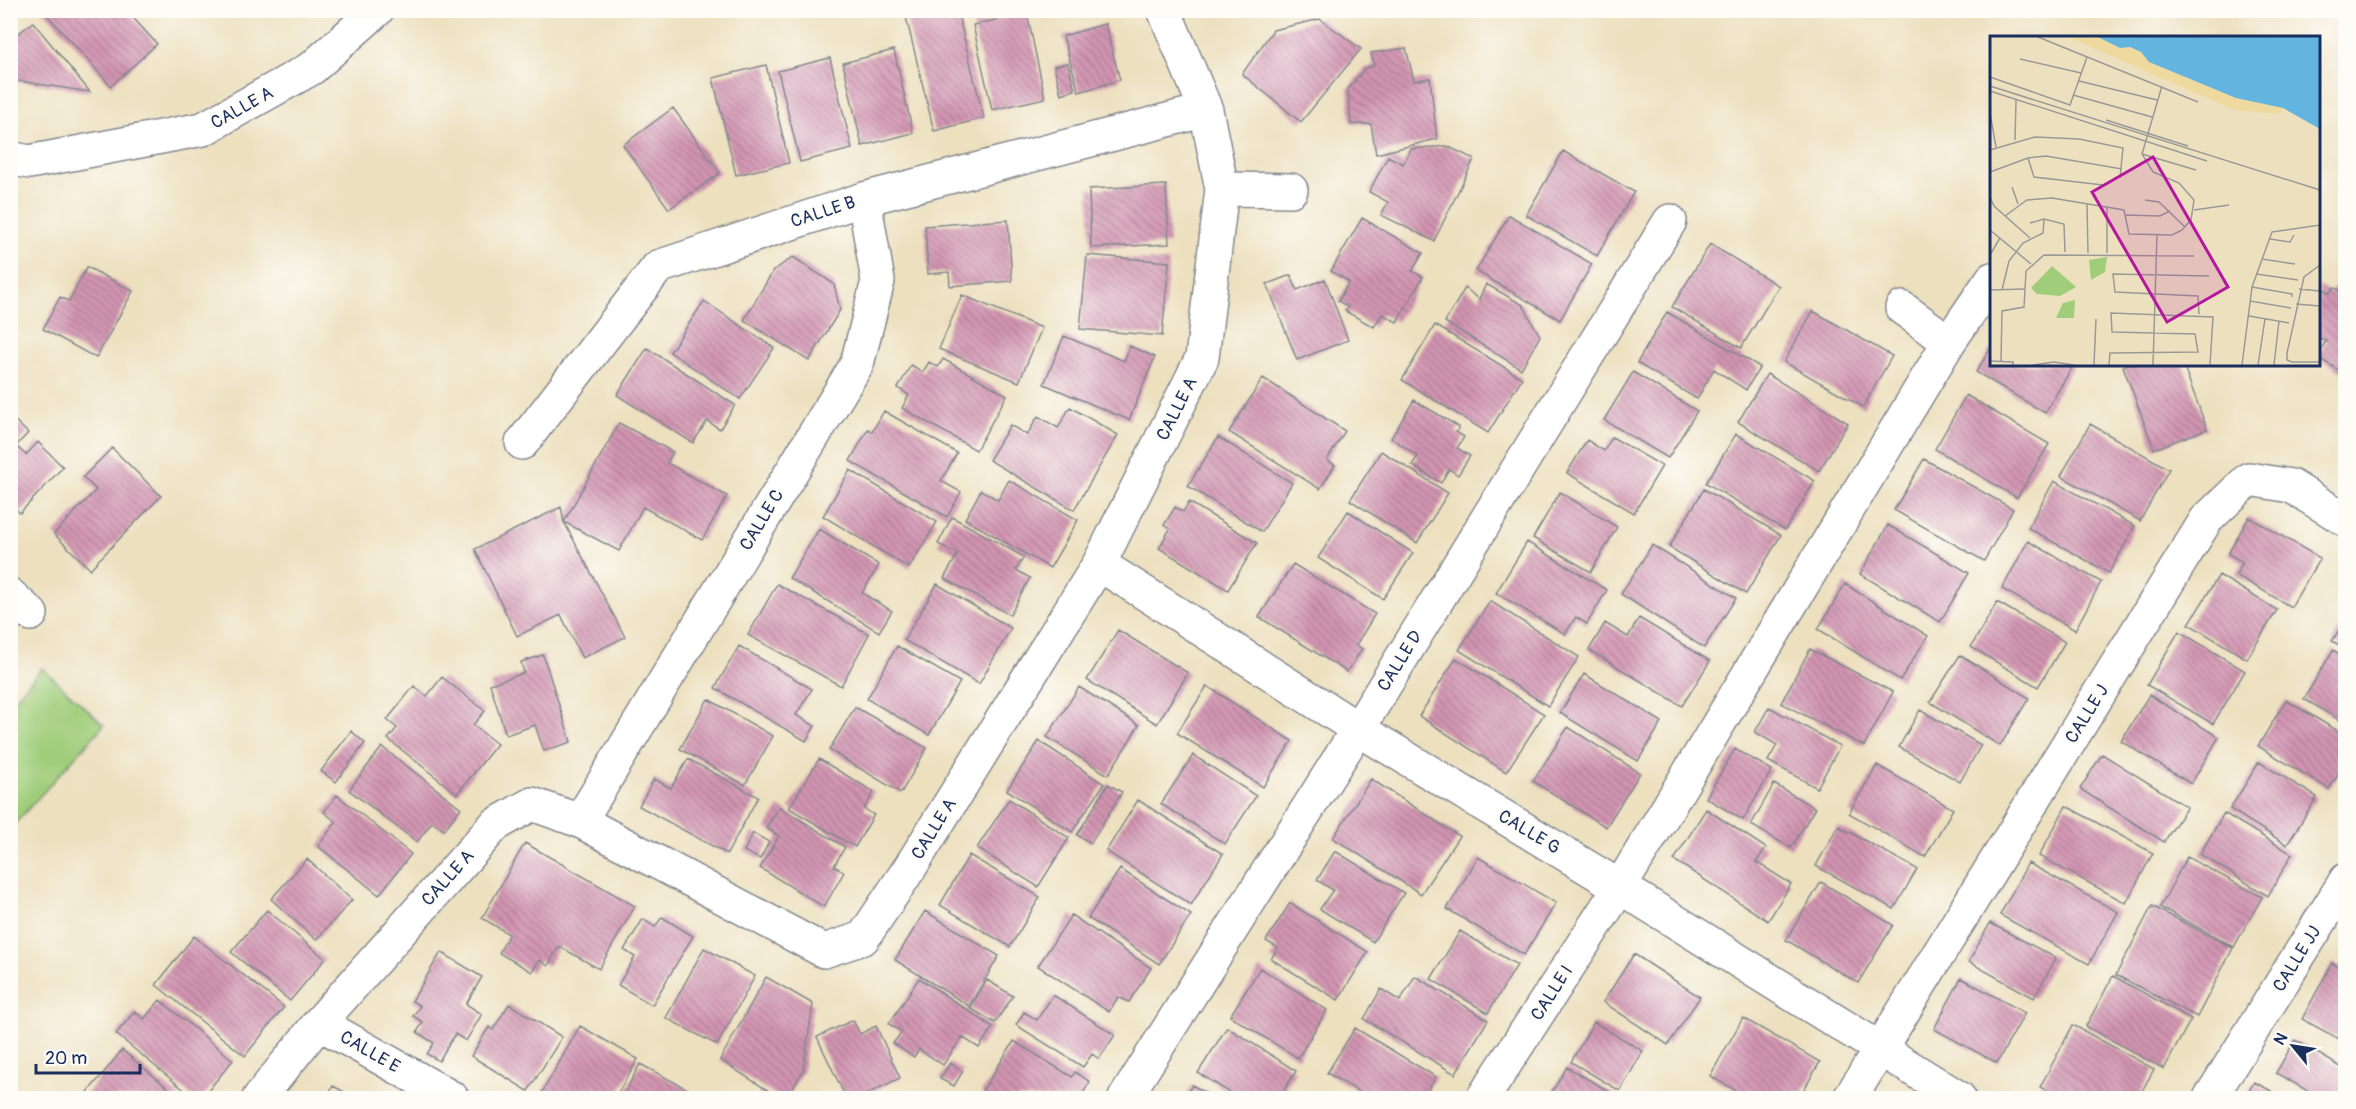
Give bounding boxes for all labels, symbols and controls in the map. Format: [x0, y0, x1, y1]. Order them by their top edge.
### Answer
inset map [1990, 36, 2320, 366]
street label: CALLE A [207, 81, 278, 135]
street label: CALLE B [788, 191, 858, 233]
street label: CALLE A [1151, 373, 1203, 445]
street label: CALLE C [735, 485, 789, 555]
street label: CALLE D [1372, 626, 1428, 696]
street label: CALLE J [2060, 680, 2114, 748]
street label: CALLE A [906, 794, 962, 864]
street label: CALLE G [1494, 805, 1564, 859]
street label: CALLE A [417, 845, 480, 911]
street label: CALLE JJ [2268, 922, 2326, 996]
street label: CALLE I [1526, 961, 1578, 1025]
north arrow [2263, 1016, 2323, 1076]
street label: CALLE E [336, 1026, 404, 1078]
text: N [2270, 1029, 2292, 1049]
scale bar [36, 1037, 140, 1075]
text: 20 m [45, 1047, 87, 1070]

